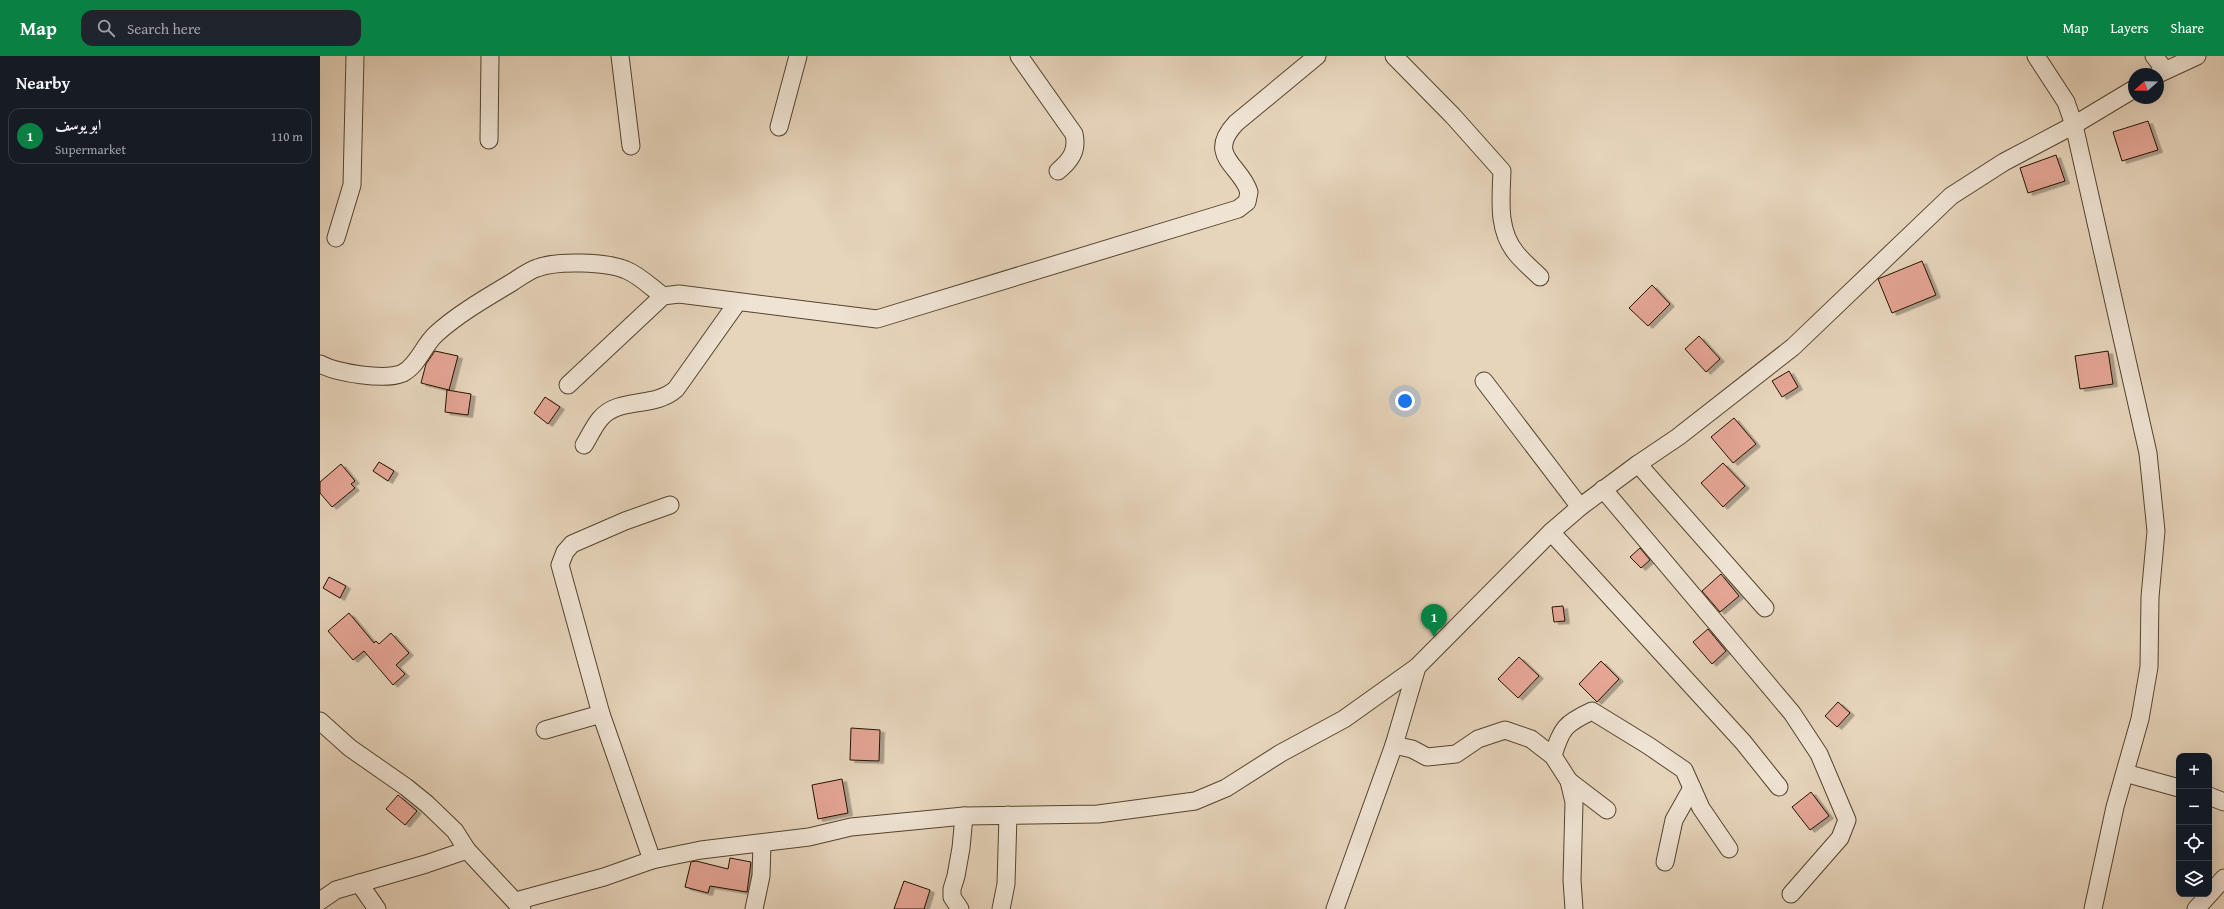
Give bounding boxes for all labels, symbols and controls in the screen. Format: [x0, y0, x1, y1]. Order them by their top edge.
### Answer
search box [81, 10, 361, 46]
text: Map [20, 14, 57, 42]
icon: search [95, 17, 117, 39]
text: Search here [127, 18, 201, 39]
text: Map [2063, 18, 2089, 38]
text: Layers [2111, 18, 2149, 38]
text: Share [2171, 18, 2204, 38]
north arrow [2128, 68, 2164, 104]
text: Nearby [16, 70, 70, 95]
text: ابو يوسف [55, 114, 101, 135]
text: 1 [27, 127, 33, 146]
text: 110 m [271, 127, 303, 146]
text: Supermarket [55, 140, 126, 159]
your location [1395, 391, 1415, 411]
pin: 1 [1421, 604, 1447, 637]
map controls [2176, 753, 2212, 897]
button: + [2176, 753, 2212, 789]
button: − [2176, 789, 2212, 825]
button: locate [2176, 825, 2212, 861]
button: layers [2176, 861, 2212, 897]

